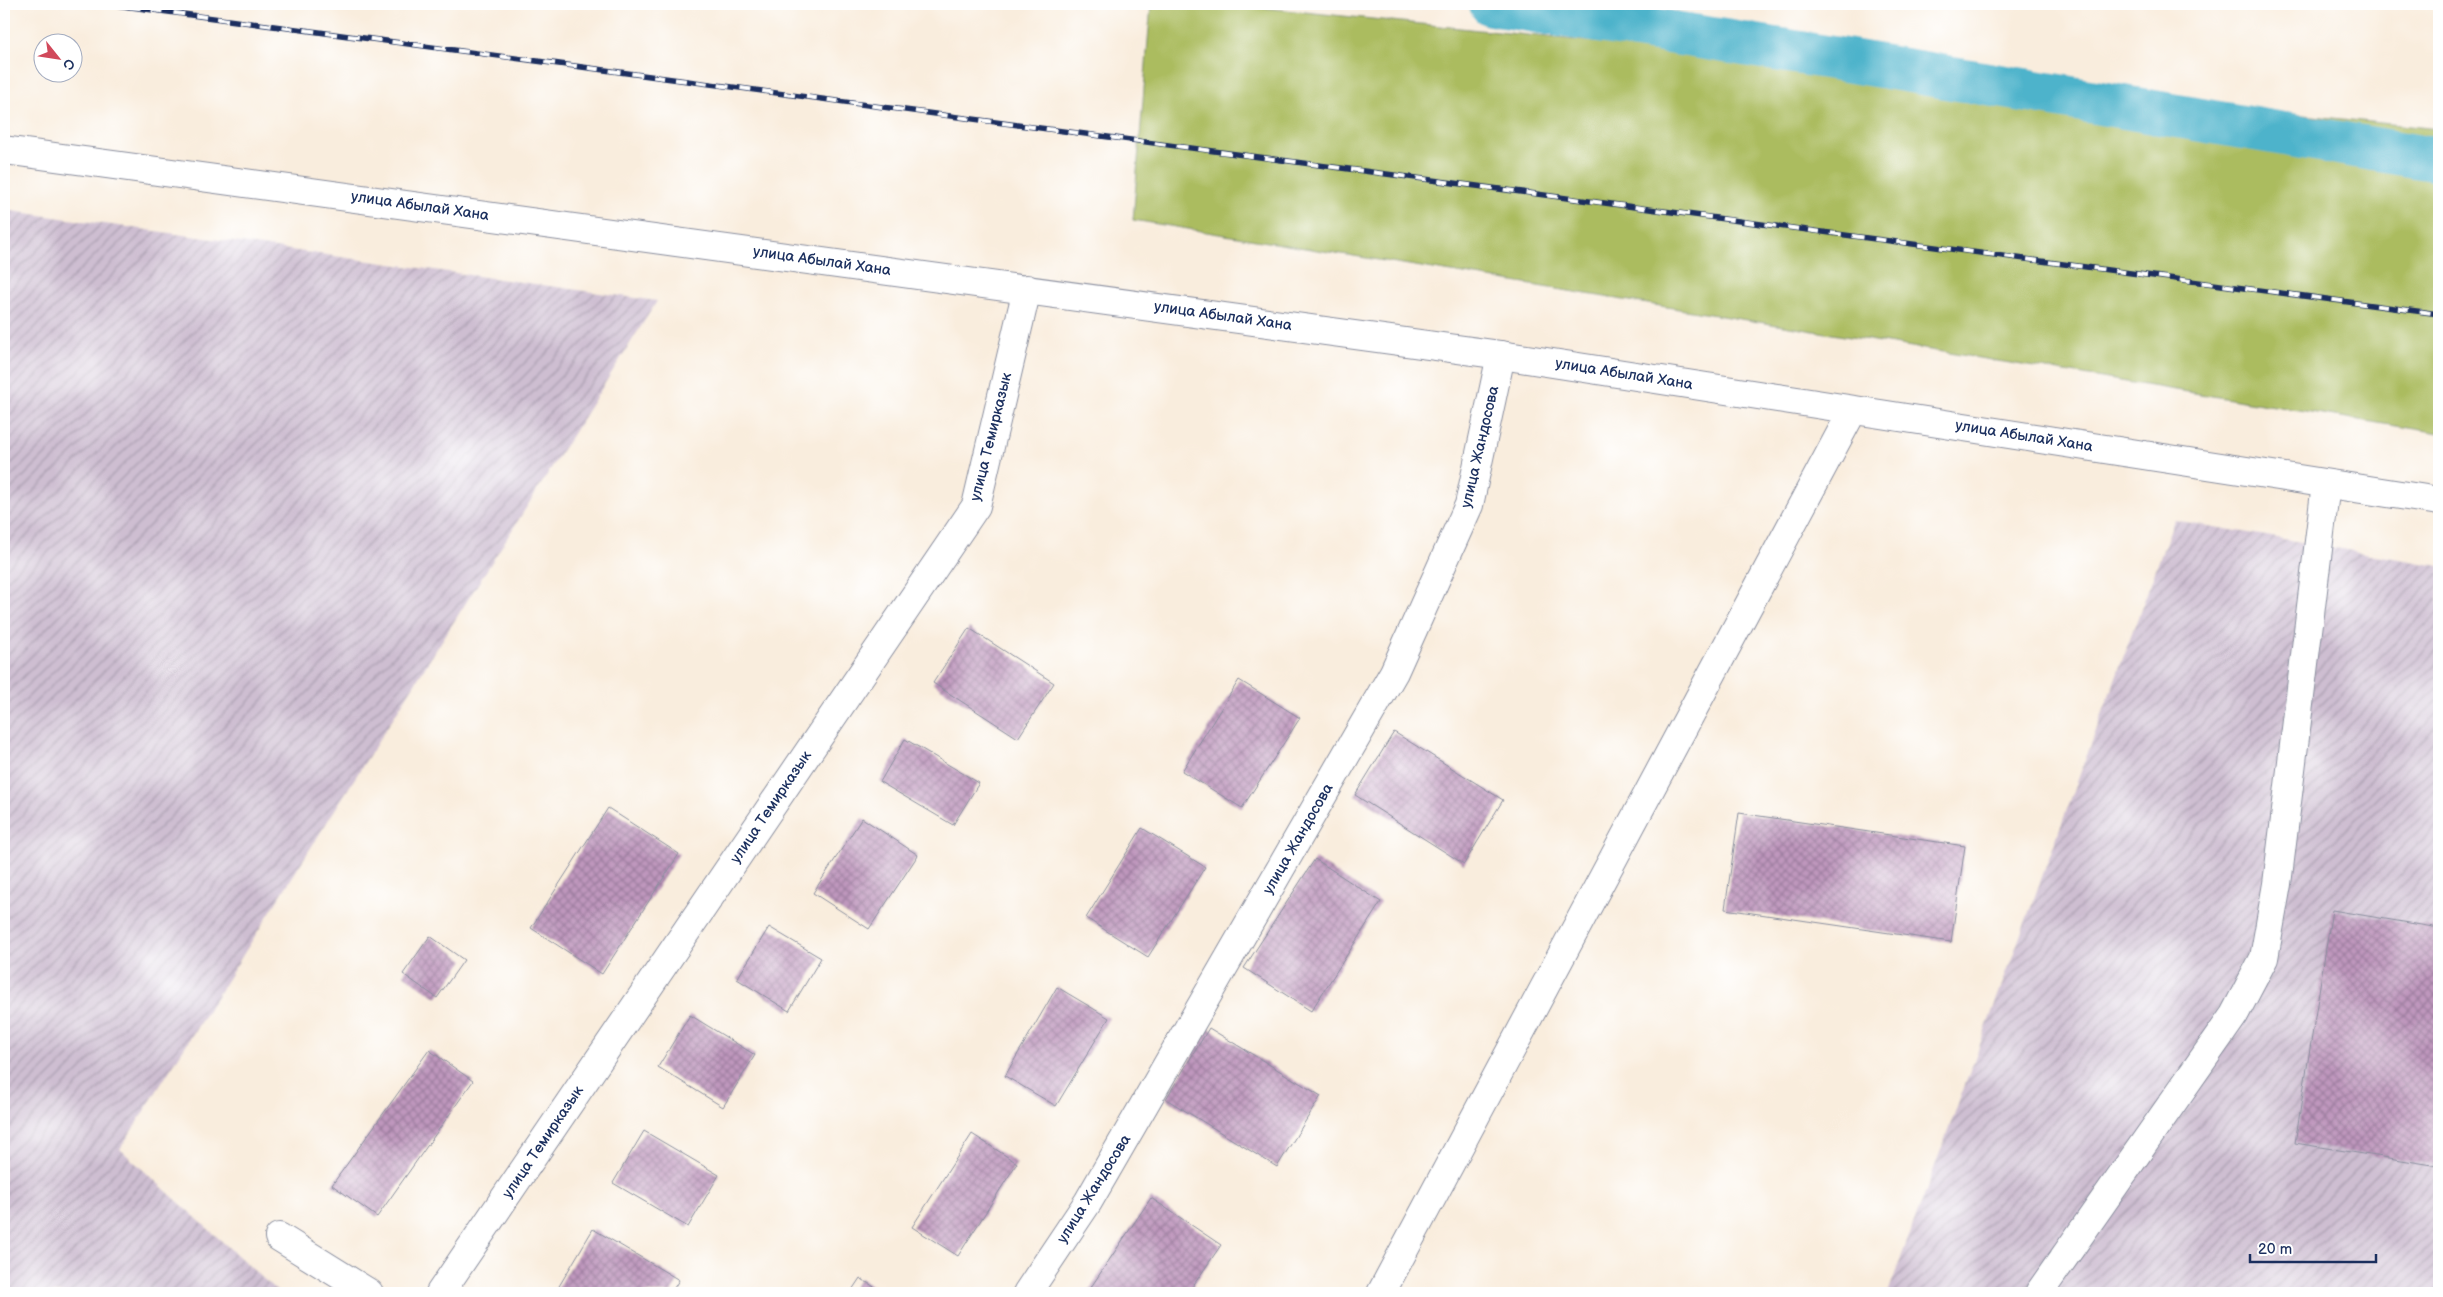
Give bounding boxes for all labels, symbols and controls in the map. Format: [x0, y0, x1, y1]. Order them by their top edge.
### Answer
north arrow [32, 32, 82, 82]
text: С [59, 56, 79, 73]
street label: улица Абылай Хана [350, 187, 490, 225]
street label: улица Абылай Хана [752, 242, 892, 280]
street label: улица Абылай Хана [1153, 297, 1293, 335]
street label: улица Абылай Хана [1554, 354, 1694, 394]
street label: улица Темирказык [966, 371, 1016, 503]
street label: улица Жандосова [1457, 384, 1503, 510]
street label: улица Абылай Хана [1954, 416, 2094, 456]
street label: улица Темирказык [726, 747, 816, 867]
street label: улица Жандосова [1259, 780, 1338, 898]
street label: улица Темирказык [498, 1082, 588, 1202]
street label: улица Жандосова [1053, 1131, 1135, 1247]
scale bar [2250, 1232, 2377, 1264]
text: 20 m [2258, 1240, 2292, 1259]

